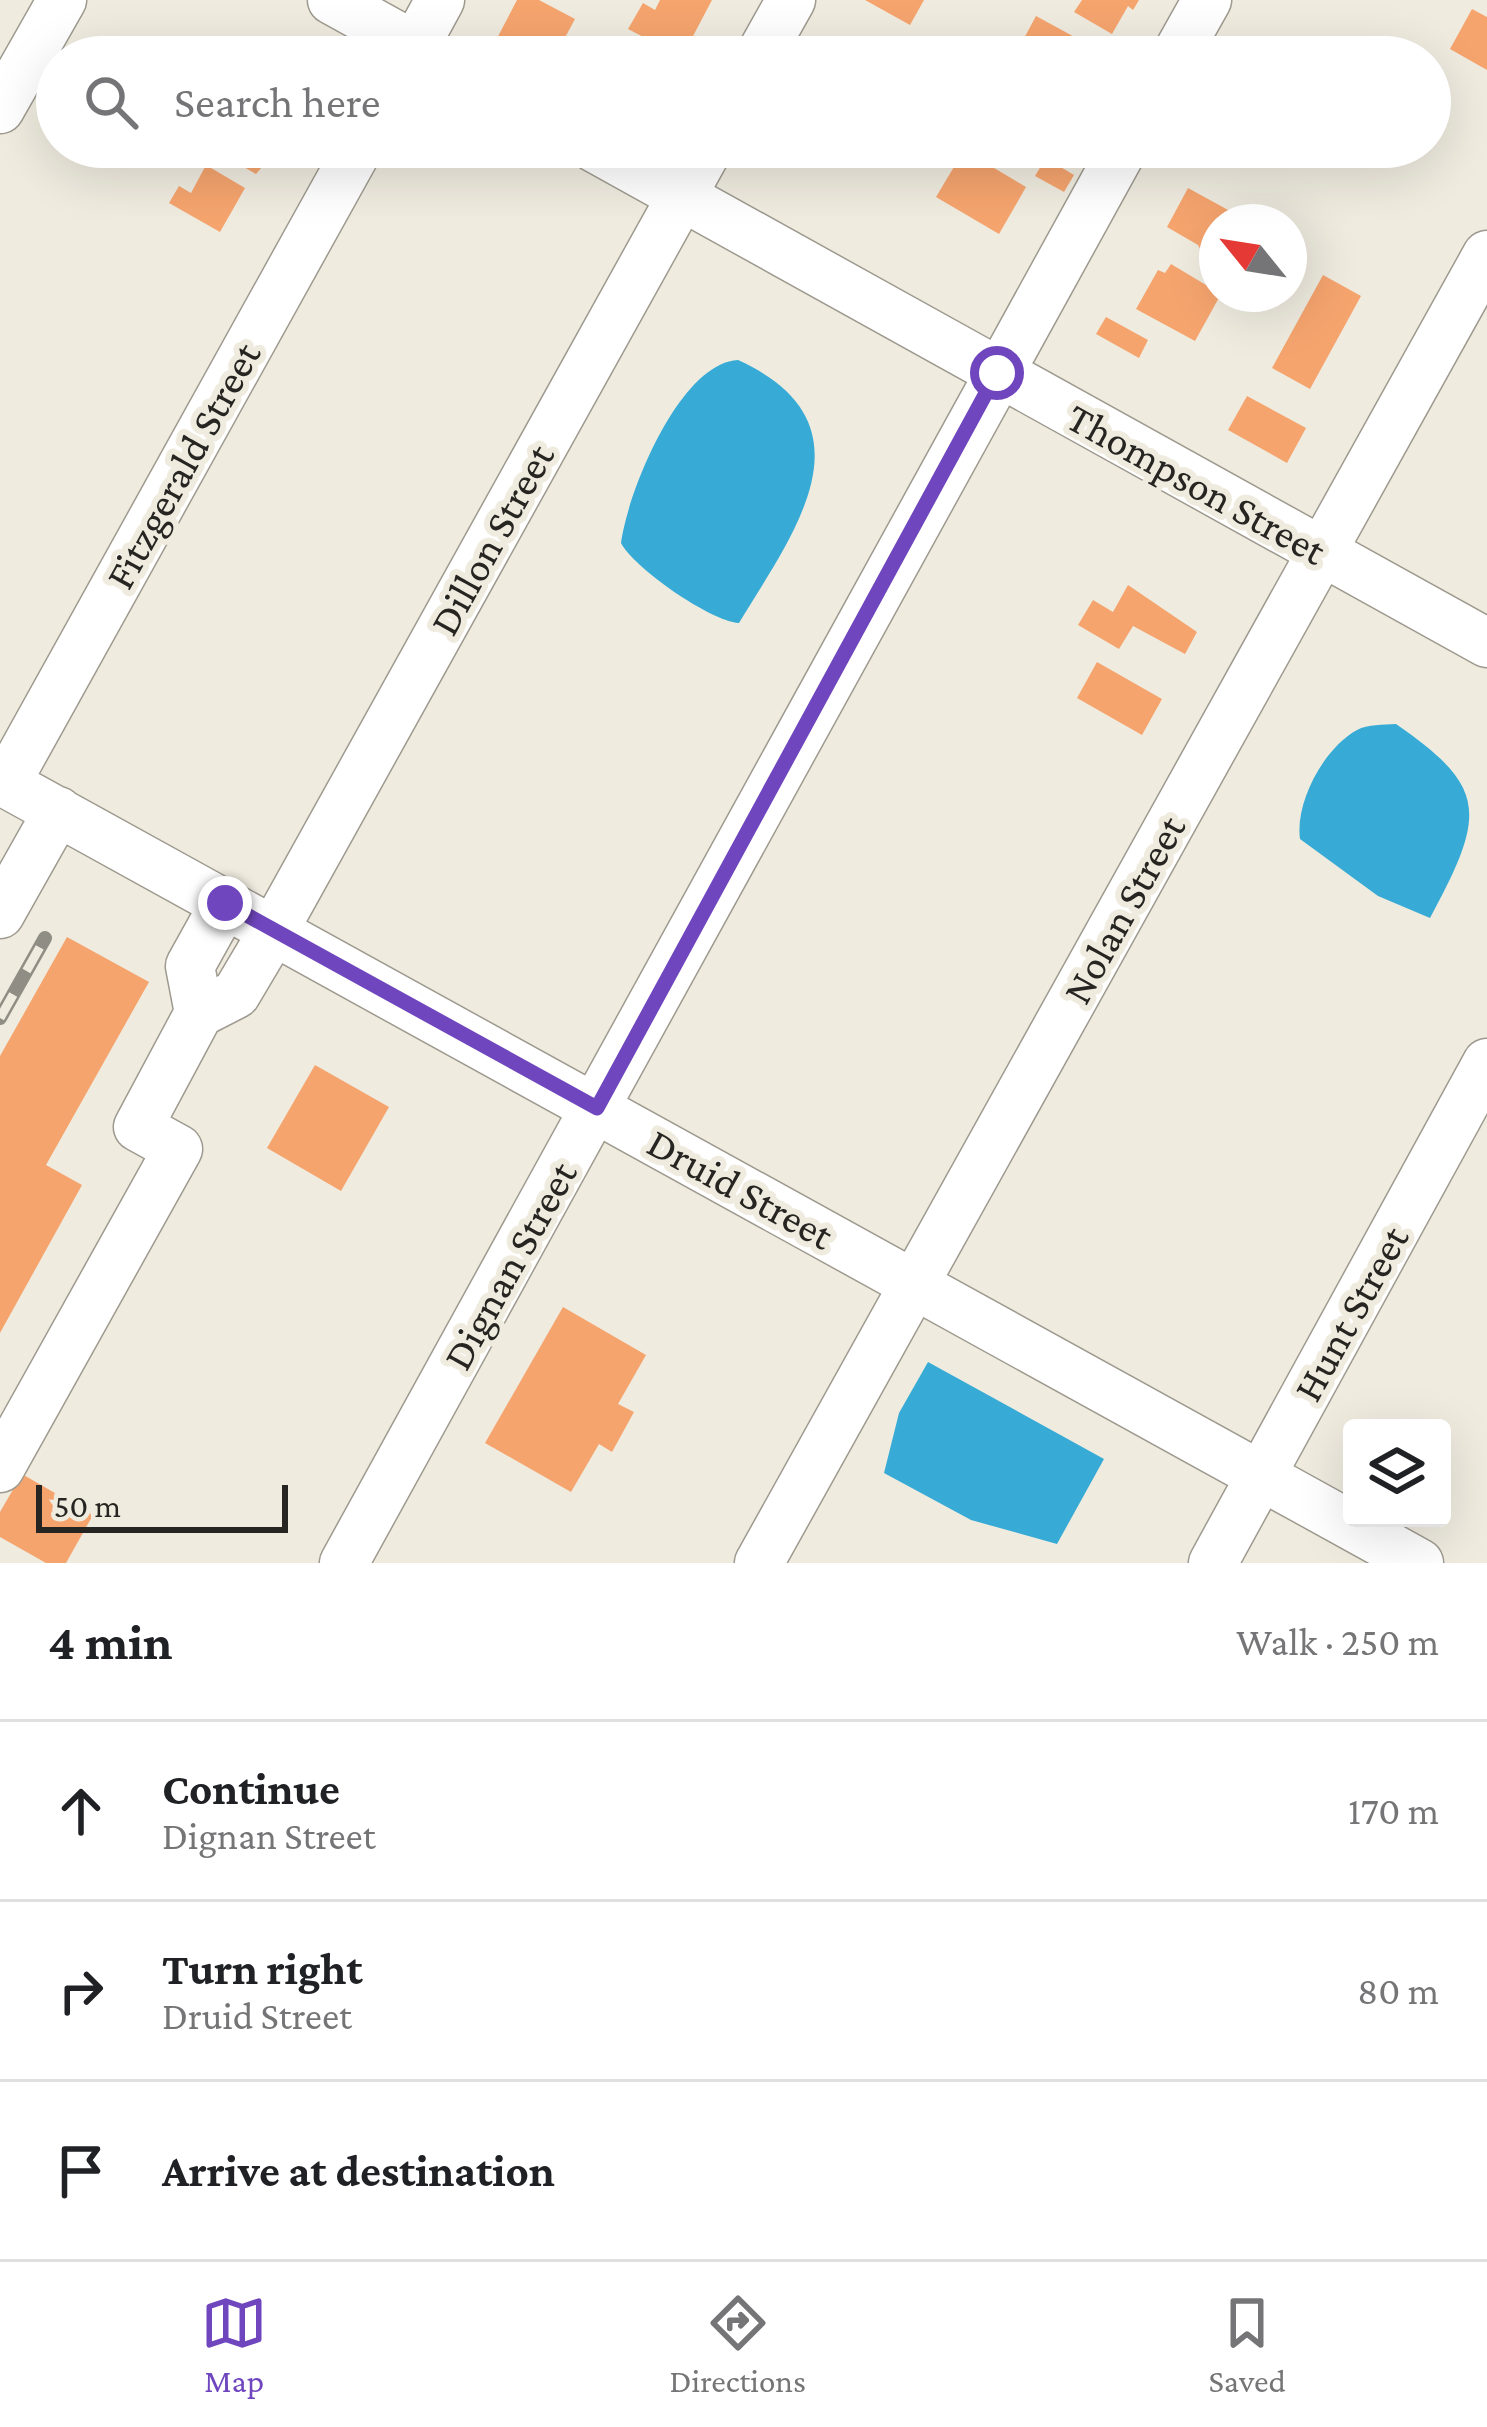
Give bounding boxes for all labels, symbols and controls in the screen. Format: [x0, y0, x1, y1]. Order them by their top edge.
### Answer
search box [36, 36, 1451, 168]
icon: search [78, 69, 144, 135]
text: Search here [174, 77, 381, 127]
north arrow [1199, 204, 1307, 312]
street label: Fitzgerald Street [95, 333, 270, 597]
route start [970, 346, 1024, 400]
street label: Thompson Street [1059, 393, 1335, 574]
street label: Dillon Street [420, 435, 564, 643]
street label: Nolan Street [1053, 806, 1195, 1011]
route end [198, 876, 252, 930]
street label: Druid Street [640, 1118, 843, 1259]
street label: Dignan Street [433, 1152, 586, 1377]
street label: Hunt Street [1283, 1217, 1418, 1409]
map controls [1343, 1419, 1451, 1527]
button: layers [1343, 1419, 1451, 1527]
scale bar [36, 1479, 288, 1532]
text: 50 m [54, 1487, 121, 1524]
text: 4 min [48, 1613, 173, 1670]
text: Walk · 250 m [1236, 1620, 1439, 1663]
text: Continue [162, 1764, 340, 1814]
icon: ahead [48, 1778, 114, 1844]
text: 170 m [1348, 1789, 1439, 1832]
text: Dignan Street [162, 1814, 376, 1857]
text: Turn right [162, 1944, 363, 1994]
icon: right [48, 1958, 114, 2024]
text: 80 m [1357, 1969, 1439, 2012]
text: Druid Street [162, 1994, 352, 2037]
icon: arrive [48, 2138, 114, 2204]
text: Arrive at destination [162, 2146, 555, 2196]
tab: Map [201, 2290, 267, 2399]
tab: Directions [670, 2290, 806, 2399]
tab: Saved [1208, 2290, 1286, 2399]

